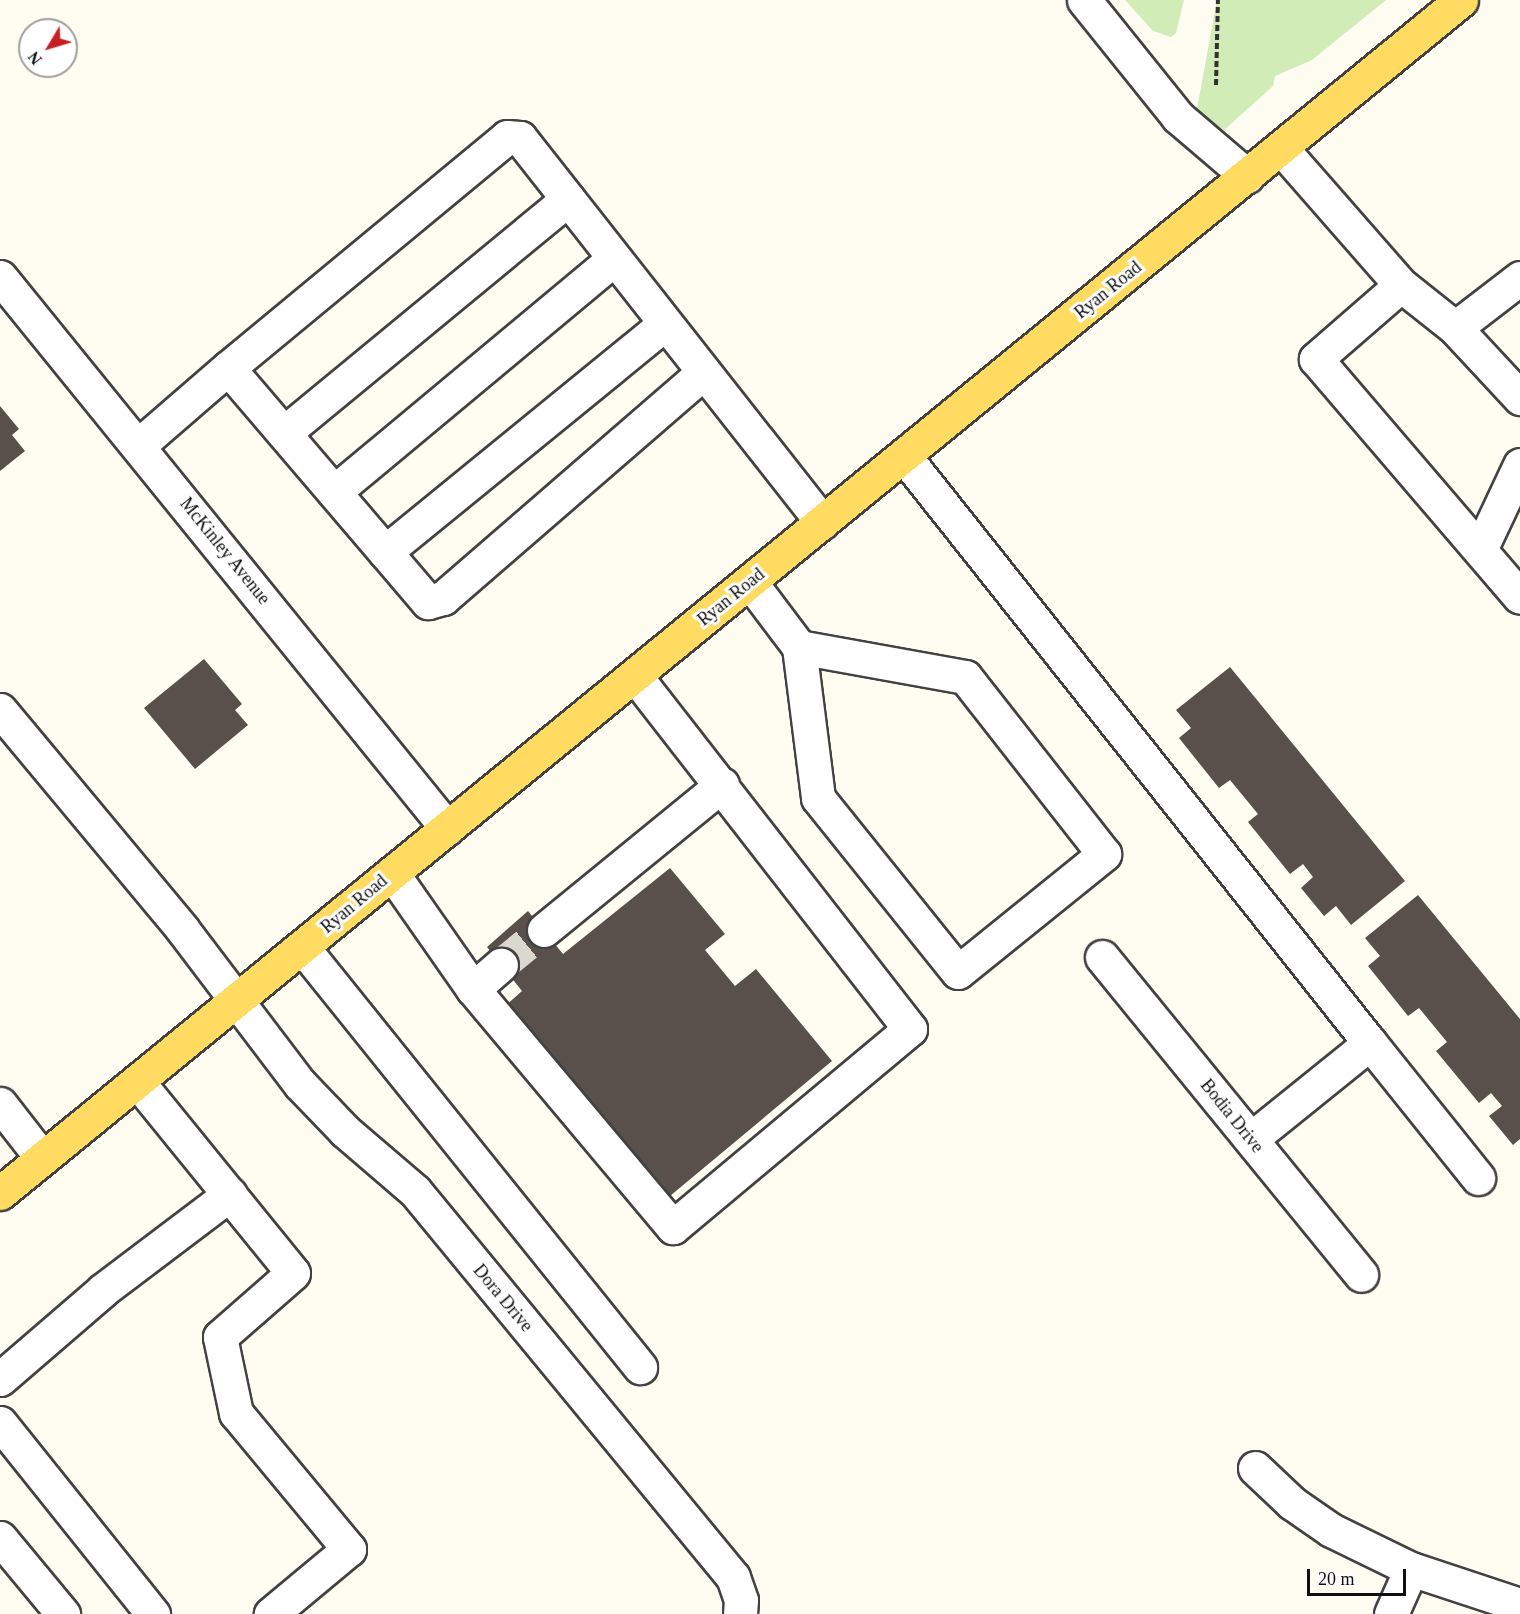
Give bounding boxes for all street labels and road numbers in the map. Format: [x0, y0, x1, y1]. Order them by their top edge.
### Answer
street label: Ryan Road [1070, 257, 1146, 323]
street label: McKinley Avenue [175, 493, 275, 609]
street label: Ryan Road [693, 564, 769, 630]
street label: Ryan Road [317, 870, 391, 938]
street label: Bodia Drive [1196, 1075, 1268, 1157]
street label: Dora Drive [469, 1260, 537, 1336]

